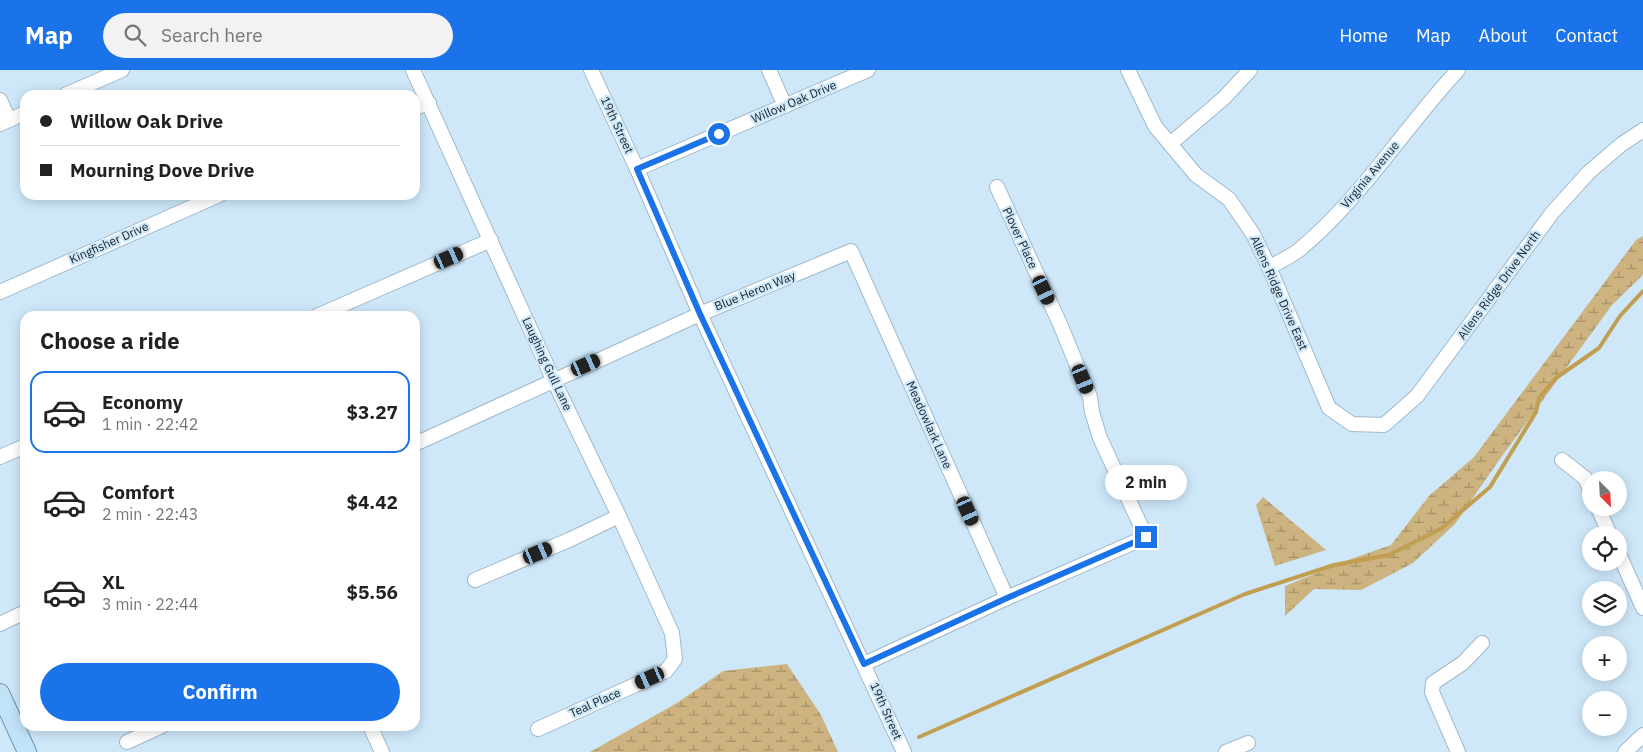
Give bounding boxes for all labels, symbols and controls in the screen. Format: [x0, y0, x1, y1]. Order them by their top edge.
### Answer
search box [103, 13, 453, 58]
text: Map [25, 19, 73, 51]
icon: search [121, 21, 149, 49]
text: Search here [161, 23, 263, 47]
text: Home [1340, 24, 1388, 47]
text: Map [1416, 24, 1451, 47]
text: About [1479, 24, 1527, 47]
text: Contact [1555, 24, 1618, 47]
street label: Willow Oak Drive [749, 77, 839, 126]
street label: 19th Street [598, 94, 637, 156]
text: Willow Oak Drive [70, 109, 223, 133]
route start [708, 123, 730, 145]
street label: Virginia Avenue [1337, 138, 1402, 211]
text: Mourning Dove Drive [70, 158, 254, 182]
street label: Plover Place [1000, 205, 1041, 271]
street label: Kingfisher Drive [67, 218, 151, 267]
street label: Allens Ridge Drive North [1454, 227, 1543, 342]
street label: Allens Ridge Drive East [1247, 233, 1311, 352]
car [432, 245, 465, 271]
street label: Blue Heron Way [712, 267, 798, 314]
car [1030, 273, 1057, 307]
street label: Laughing Gull Lane [519, 315, 576, 413]
text: Choose a ride [40, 326, 180, 355]
car [569, 352, 602, 378]
car [1070, 362, 1095, 396]
street label: Meadowlark Lane [903, 379, 956, 471]
icon: car [42, 390, 87, 435]
text: Economy [102, 390, 183, 414]
text: $3.27 [346, 400, 398, 424]
text: 1 min · 22:42 [102, 414, 198, 434]
callout: 2 min [1105, 464, 1187, 500]
north arrow [1582, 471, 1628, 516]
map controls [1582, 471, 1627, 736]
text: 2 min [1125, 472, 1167, 492]
icon: car [42, 480, 87, 525]
text: Comfort [102, 480, 175, 504]
text: $4.42 [346, 490, 398, 514]
car [955, 494, 980, 528]
text: 2 min · 22:43 [102, 504, 198, 524]
route end [1135, 526, 1157, 548]
button: locate [1582, 526, 1627, 571]
car [521, 540, 554, 566]
icon: car [42, 570, 87, 615]
text: XL [102, 570, 125, 594]
text: $5.56 [346, 580, 398, 604]
button: layers [1582, 581, 1627, 626]
text: 3 min · 22:44 [102, 594, 198, 614]
button: + [1582, 636, 1627, 681]
button: Confirm [40, 663, 400, 721]
car [633, 665, 666, 691]
street label: 19th Street [867, 680, 906, 742]
street label: Teal Place [567, 684, 623, 721]
button: − [1582, 691, 1627, 736]

